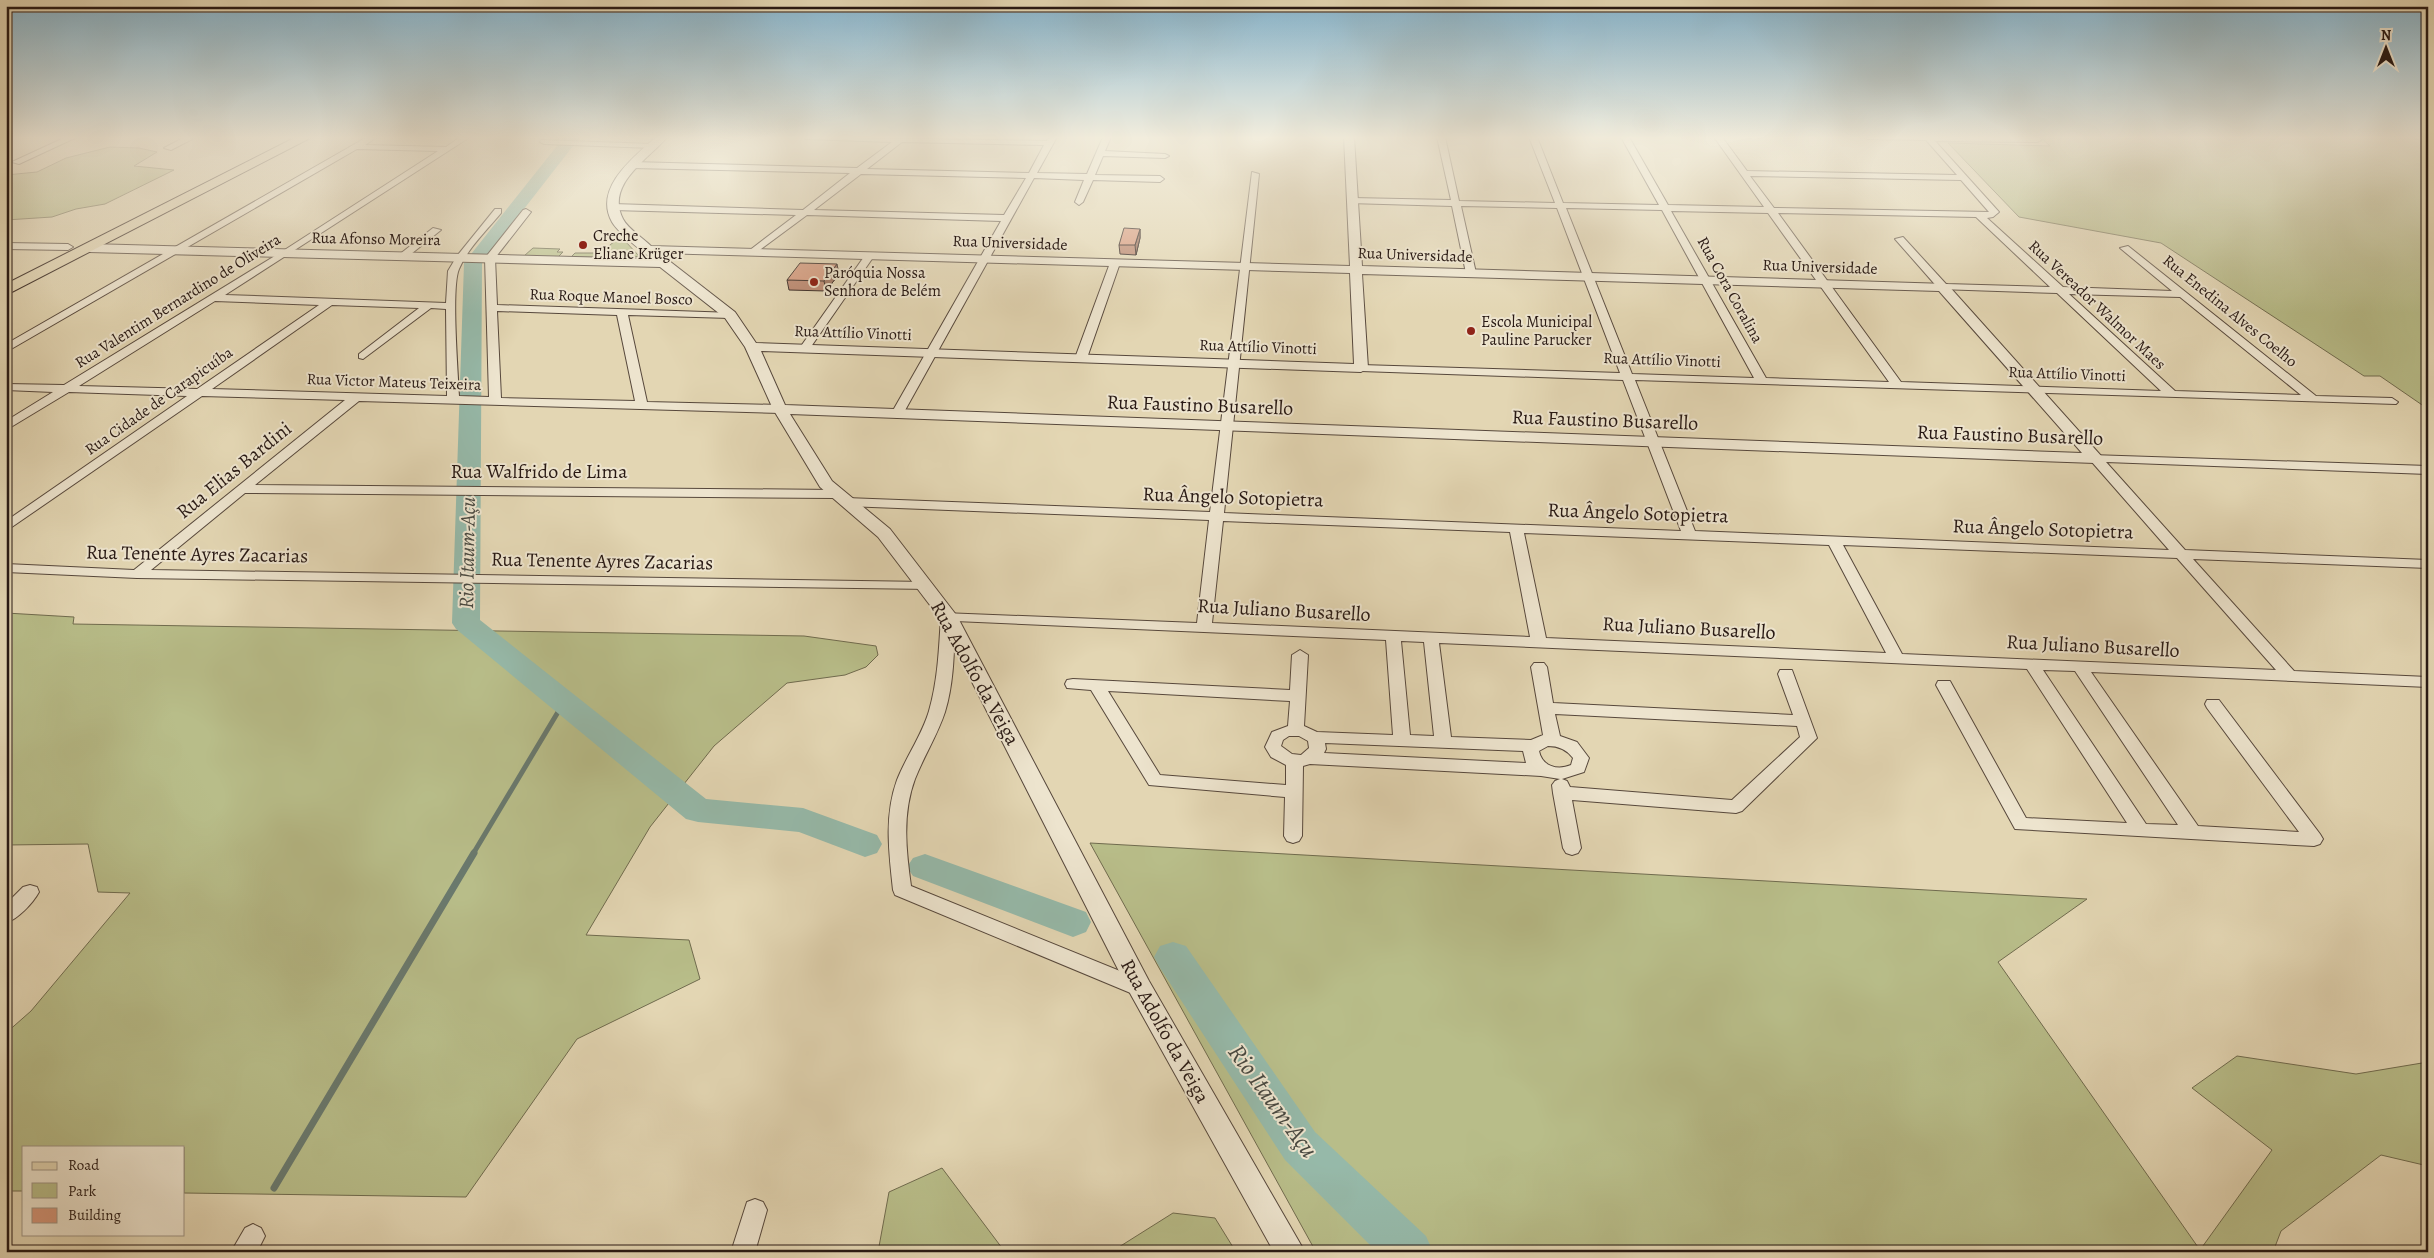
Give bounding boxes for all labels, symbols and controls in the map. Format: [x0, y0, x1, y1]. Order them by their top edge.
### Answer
north arrow [2362, 22, 2412, 72]
text: N [2381, 26, 2391, 45]
place label: Creche Eliane Krüger [593, 225, 684, 265]
street label: Rua Afonso Moreira [311, 227, 441, 251]
street label: Rua Valentim Bernardino de Oliveira [71, 228, 286, 374]
street label: Rua Universidade [952, 230, 1068, 256]
street label: Rua Cora Coralina [1692, 233, 1769, 348]
street label: Rua Vereador Walmor Maes [2023, 235, 2171, 375]
marker: Creche Eliane Krüger [577, 239, 589, 251]
street label: Rua Universidade [1357, 242, 1473, 268]
street label: Rua Enedina Alves Coelho [2158, 250, 2302, 372]
street label: Rua Universidade [1762, 254, 1878, 280]
place label: Paróquia Nossa Senhora de Belém [824, 262, 941, 302]
marker: Paróquia Nossa Senhora de Belém [808, 276, 820, 288]
street label: Rua Roque Manoel Bosco [529, 283, 693, 311]
place label: Escola Municipal Pauline Parucker [1481, 311, 1592, 351]
street label: Rua Attílio Vinotti [794, 320, 912, 346]
marker: Escola Municipal Pauline Parucker [1465, 325, 1477, 337]
street label: Rua Attílio Vinotti [1199, 334, 1317, 360]
street label: Rua Cidade de Carapicuíba [81, 341, 238, 461]
street label: Rua Attílio Vinotti [1603, 347, 1721, 373]
street label: Rua Attílio Vinotti [2008, 361, 2126, 387]
street label: Rua Victor Mateus Teixeira [306, 368, 482, 396]
street label: Rua Faustino Busarello [1106, 388, 1294, 422]
street label: Rua Faustino Busarello [1511, 403, 1699, 437]
street label: Rua Elias Bardini [171, 415, 297, 525]
street label: Rua Faustino Busarello [1916, 418, 2104, 452]
street label: Rua Walfrido de Lima [451, 458, 628, 485]
street label: Rua Ângelo Sotopietra [1142, 480, 1325, 514]
street label: Rua Ângelo Sotopietra [1547, 496, 1730, 530]
water label: Rio Itaum-Açu [452, 497, 482, 609]
street label: Rua Ângelo Sotopietra [1952, 512, 2135, 546]
street label: Rua Tenente Ayres Zacarias [86, 539, 308, 569]
street label: Rua Tenente Ayres Zacarias [491, 546, 713, 576]
street label: Rua Juliano Busarello [1197, 592, 1371, 628]
street label: Rua Adolfo da Veiga [924, 596, 1026, 751]
street label: Rua Juliano Busarello [1602, 610, 1776, 646]
street label: Rua Juliano Busarello [2006, 628, 2180, 664]
street label: Rua Adolfo da Veiga [1114, 954, 1216, 1109]
water label: Rio Itaum-Açu [1220, 1037, 1326, 1165]
legend [22, 1146, 185, 1236]
text: Road [68, 1155, 100, 1175]
text: Park [68, 1181, 97, 1201]
text: Building [68, 1205, 121, 1225]

